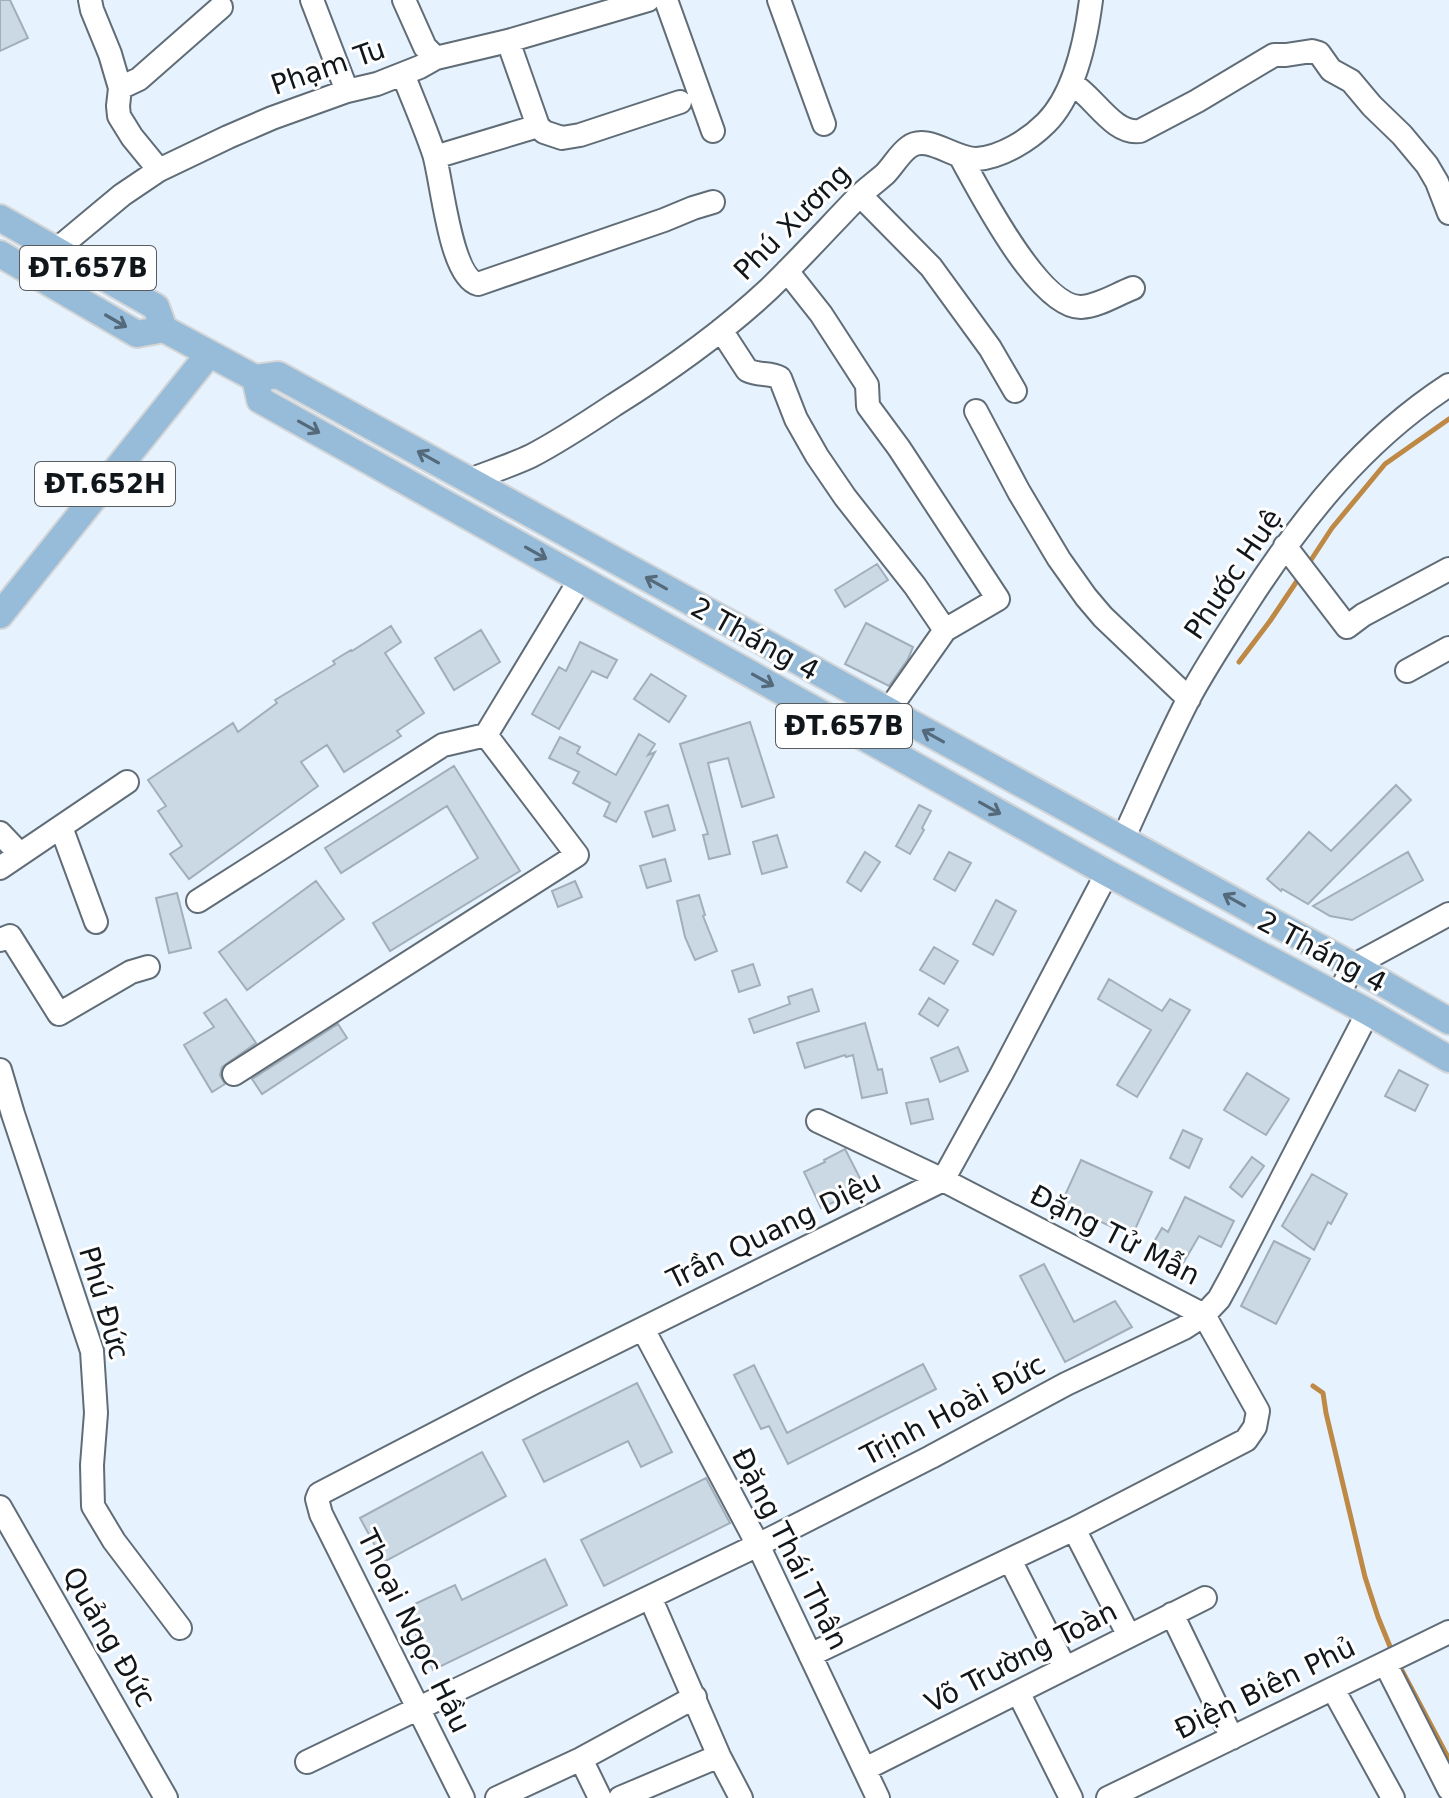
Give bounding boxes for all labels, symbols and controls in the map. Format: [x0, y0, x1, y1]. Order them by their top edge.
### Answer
street label: Phạm Tu [267, 32, 389, 102]
street label: Phú Xương [727, 157, 857, 287]
road number: ĐT.657B [20, 246, 156, 290]
one-way arrow [104, 313, 127, 329]
one-way arrow [297, 419, 320, 435]
one-way arrow [417, 449, 440, 465]
road number: ĐT.652H [35, 462, 175, 506]
street label: Phước Huệ [1177, 503, 1289, 645]
one-way arrow [524, 546, 548, 561]
one-way arrow [645, 575, 668, 591]
street label: 2 Tháng 4 [685, 590, 825, 688]
one-way arrow [751, 672, 774, 688]
road number: ĐT.657B [776, 704, 912, 748]
one-way arrow [921, 727, 945, 743]
one-way arrow [978, 800, 1001, 816]
one-way arrow [1223, 892, 1247, 908]
street label: 2 Tháng 4 [1252, 904, 1392, 1000]
street label: Trần Quang Diệu [661, 1164, 886, 1297]
street label: Đặng Tử Mẫn [1025, 1178, 1205, 1292]
street label: Phú Đức [72, 1243, 136, 1363]
street label: Trịnh Hoài Đức [855, 1348, 1051, 1473]
street label: Đặng Thái Thân [725, 1443, 855, 1655]
street label: Thoại Ngọc Hầu [350, 1523, 477, 1738]
street label: Quảng Đức [56, 1561, 162, 1713]
street label: Võ Trường Toàn [919, 1594, 1123, 1720]
street label: Điện Biên Phủ [1169, 1630, 1361, 1746]

